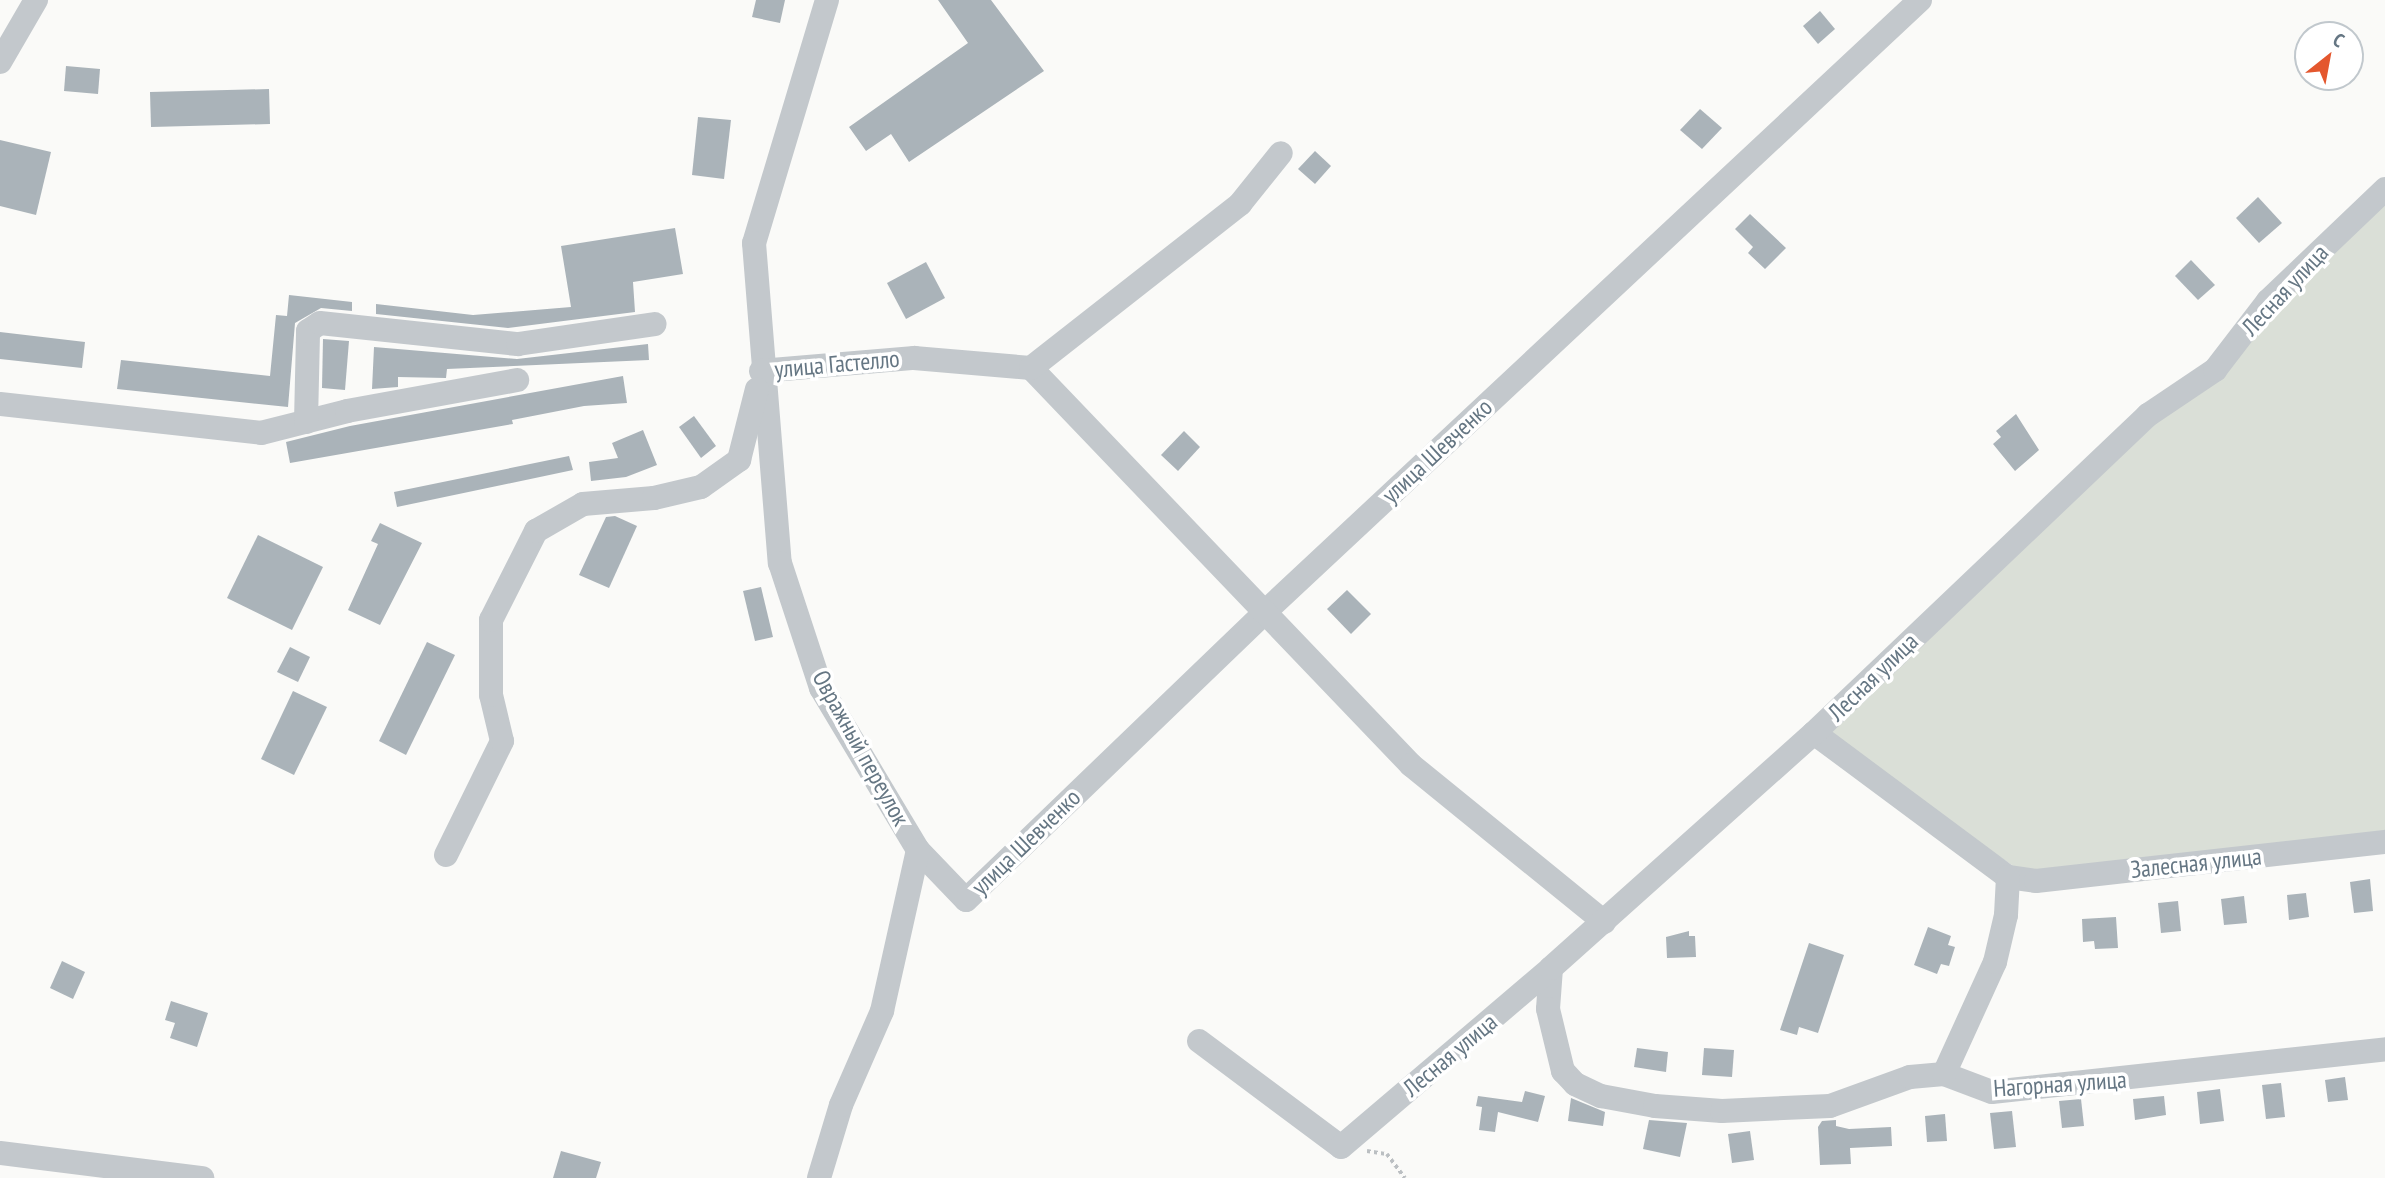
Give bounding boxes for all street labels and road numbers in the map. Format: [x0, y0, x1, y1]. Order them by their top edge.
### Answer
street label: Лесная улица [2236, 239, 2334, 341]
street label: улица Гастелло [773, 344, 901, 384]
street label: улица Шевченко [1376, 393, 1498, 509]
street label: Лесная улица [1822, 627, 1924, 727]
street label: Овражный переулок [806, 665, 916, 831]
street label: улица Шевченко [966, 783, 1086, 901]
street label: Залесная улица [2129, 842, 2263, 884]
street label: Лесная улица [1397, 1007, 1503, 1103]
street label: Нагорная улица [1992, 1065, 2128, 1103]

